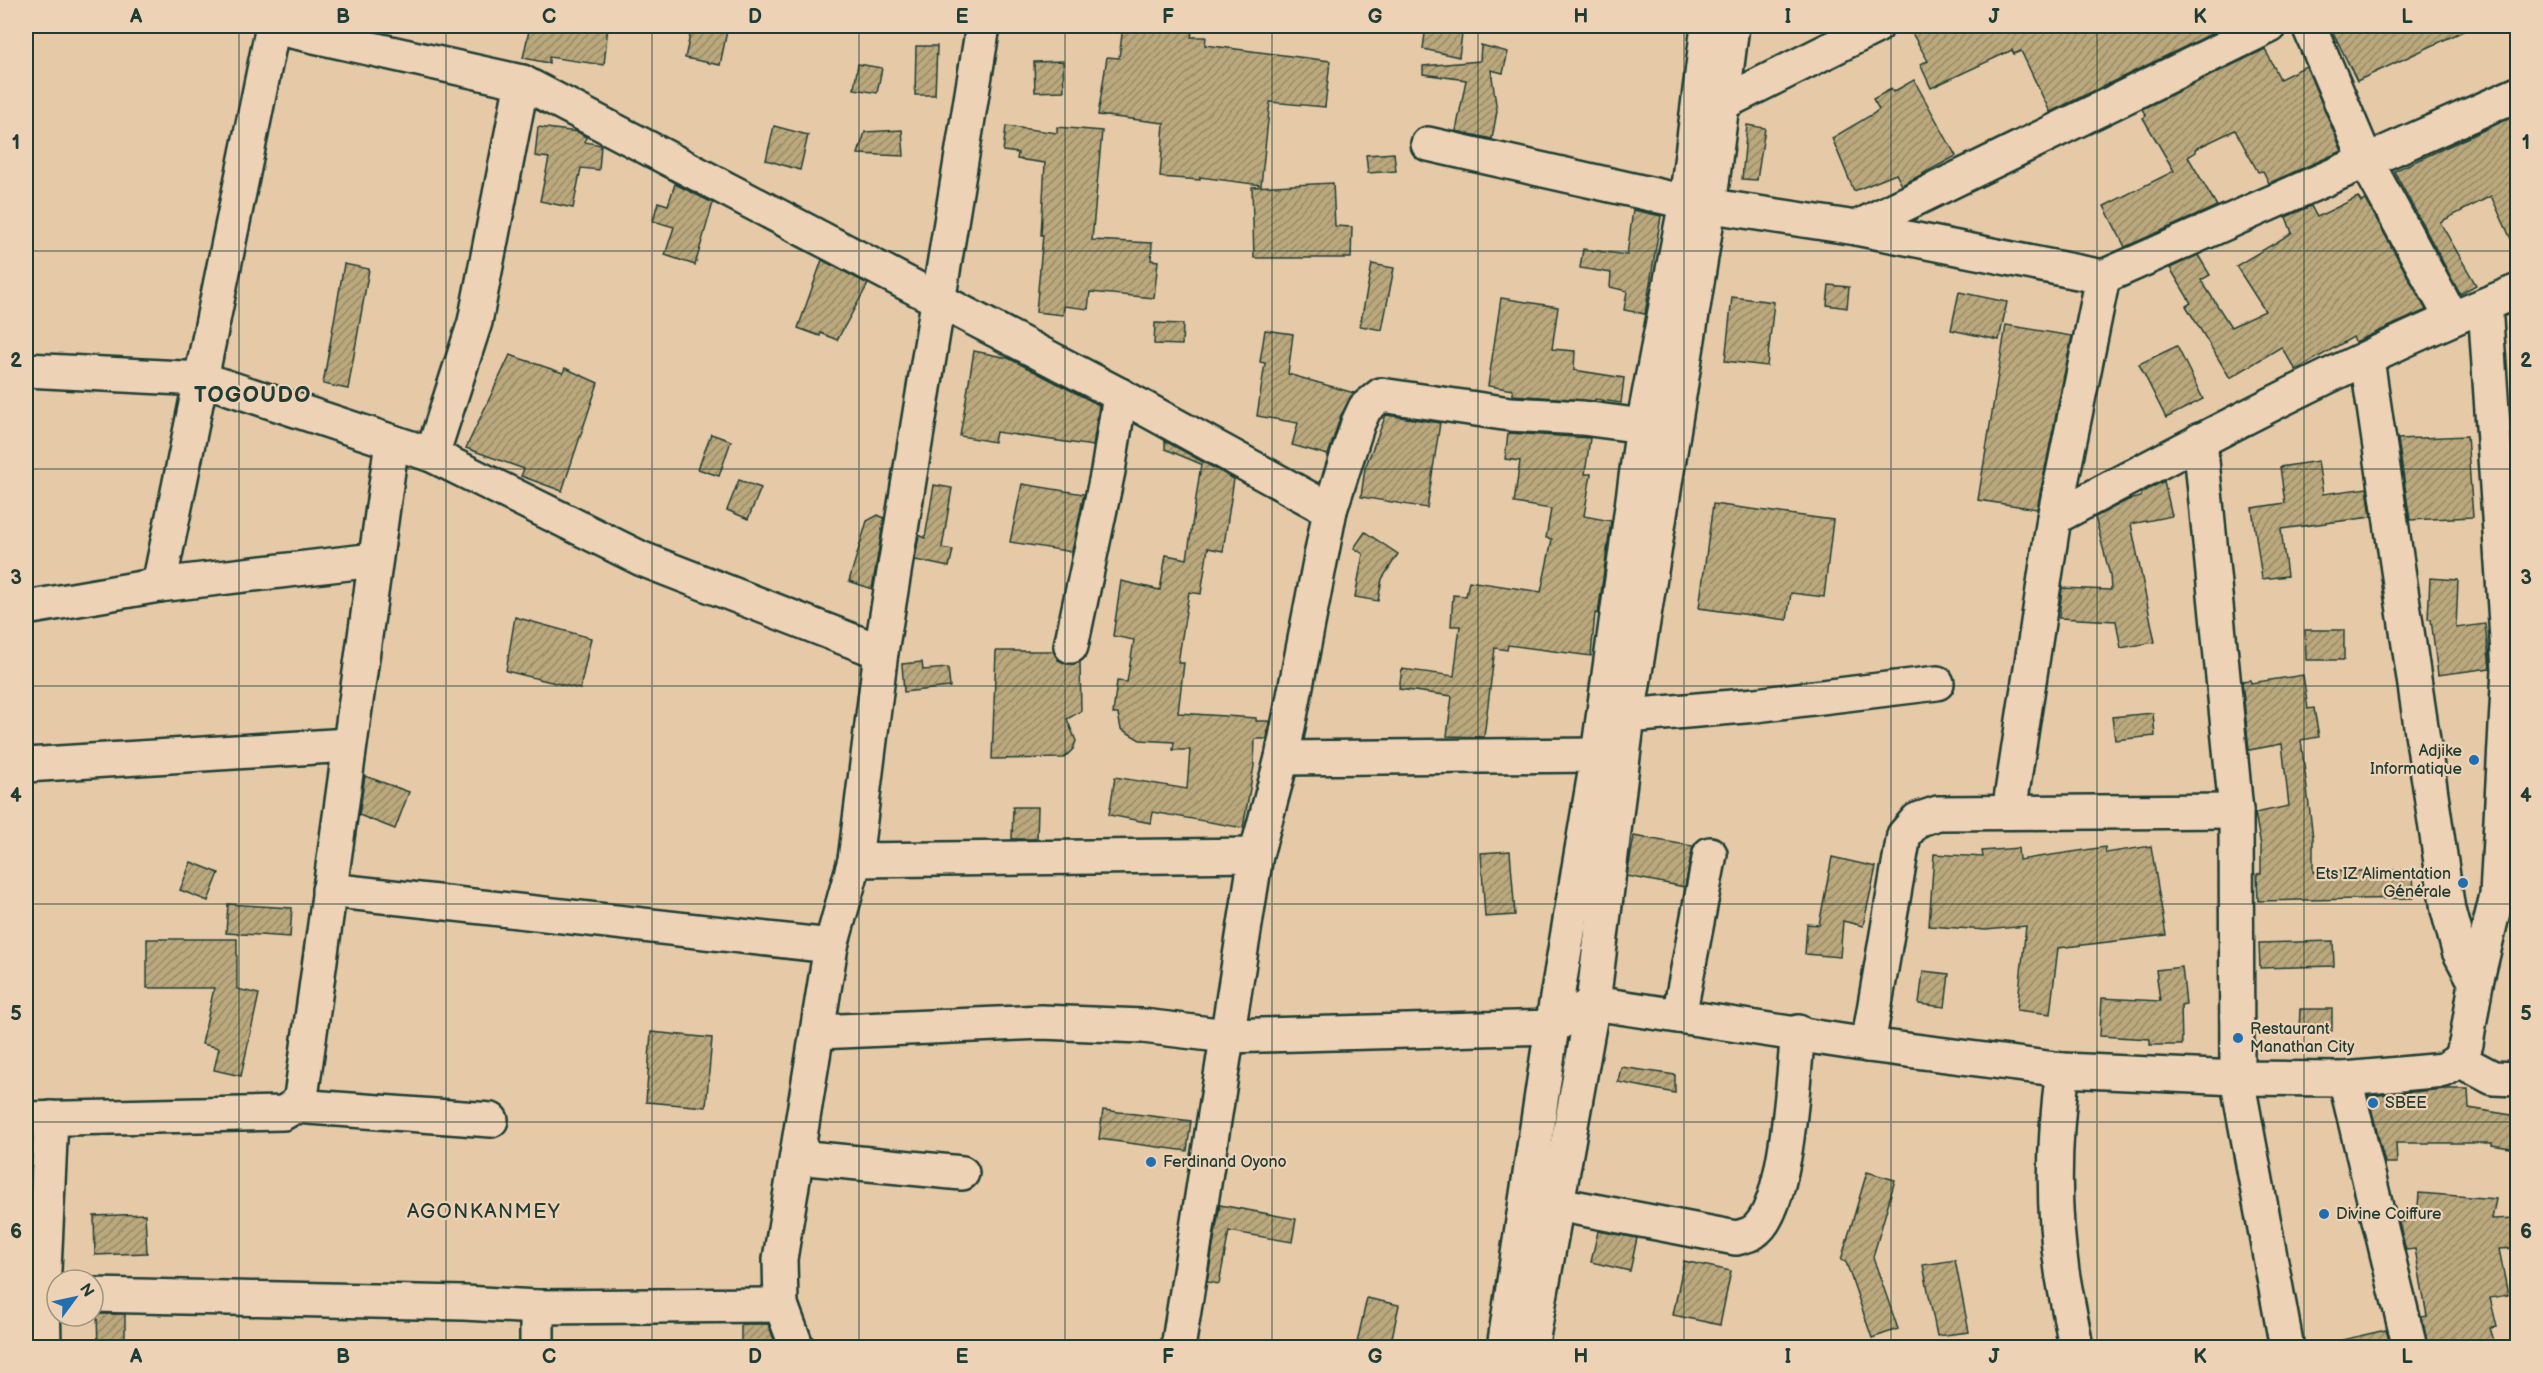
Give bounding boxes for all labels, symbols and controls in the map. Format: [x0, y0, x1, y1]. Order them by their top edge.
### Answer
text: A [129, 5, 143, 29]
text: B [336, 5, 350, 29]
text: C [542, 5, 556, 29]
text: D [748, 5, 762, 29]
text: E [956, 5, 969, 29]
text: F [1162, 5, 1174, 29]
text: G [1368, 5, 1383, 29]
text: H [1574, 5, 1588, 29]
text: I [1785, 5, 1791, 29]
text: J [1989, 5, 2001, 29]
text: K [2193, 5, 2207, 29]
text: L [2401, 5, 2413, 29]
text: 1 [12, 131, 20, 155]
text: 1 [2522, 131, 2530, 155]
text: 2 [10, 349, 22, 373]
text: 2 [2520, 349, 2532, 373]
district label: TOGOUDO [194, 382, 312, 409]
text: 3 [10, 566, 22, 590]
text: 3 [2520, 566, 2532, 590]
place label: Adjike Informatique [2370, 742, 2463, 779]
marker: Adjike Informatique [2467, 753, 2481, 767]
text: 4 [10, 784, 22, 808]
text: 4 [2520, 784, 2532, 808]
place label: Ets IZ Alimentation Générale [2315, 865, 2452, 902]
marker: Ets IZ Alimentation Générale [2456, 876, 2470, 890]
text: 5 [10, 1002, 22, 1026]
text: 5 [2520, 1002, 2532, 1026]
place label: Restaurant Manathan City [2250, 1020, 2355, 1057]
marker: Restaurant Manathan City [2231, 1031, 2245, 1045]
place label: SBEE [2385, 1094, 2427, 1113]
marker: SBEE [2366, 1096, 2380, 1110]
place label: Ferdinand Oyono [1163, 1153, 1287, 1172]
marker: Ferdinand Oyono [1144, 1155, 1158, 1169]
district label: AGONKANMEY [407, 1200, 561, 1224]
place label: Divine Coiffure [2336, 1205, 2442, 1224]
marker: Divine Coiffure [2317, 1207, 2331, 1221]
text: 6 [10, 1220, 22, 1244]
text: 6 [2520, 1220, 2532, 1244]
north arrow [45, 1268, 105, 1328]
text: N [75, 1280, 98, 1301]
text: A [129, 1345, 143, 1369]
text: B [336, 1345, 350, 1369]
text: C [542, 1345, 556, 1369]
text: D [748, 1345, 762, 1369]
text: E [956, 1345, 969, 1369]
text: F [1162, 1345, 1174, 1369]
text: G [1368, 1345, 1383, 1369]
text: H [1574, 1345, 1588, 1369]
text: I [1785, 1345, 1791, 1369]
text: J [1989, 1345, 2001, 1369]
text: K [2193, 1345, 2207, 1369]
text: L [2401, 1345, 2413, 1369]

